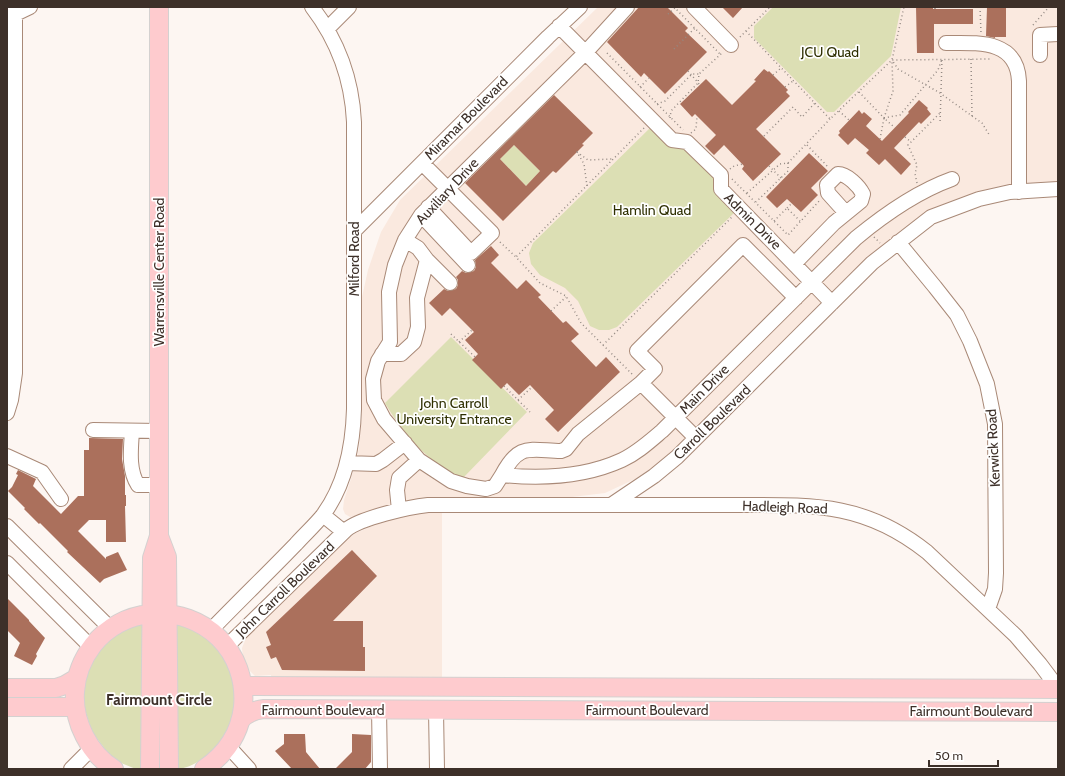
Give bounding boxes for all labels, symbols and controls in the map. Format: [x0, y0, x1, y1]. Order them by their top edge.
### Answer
park label: JCU Quad [800, 43, 859, 61]
street label: Miramar Boulevard [420, 72, 512, 164]
street label: Auxiliary Drive [412, 154, 482, 228]
street label: Admin Drive [721, 189, 785, 253]
street label: Warrensville Center Road [150, 198, 168, 346]
park label: Hamlin Quad [613, 201, 691, 219]
street label: Milford Road [345, 221, 363, 297]
street label: Main Drive [675, 360, 733, 418]
street label: Carroll Boulevard [670, 381, 754, 463]
park label: John Carroll University Entrance [396, 394, 512, 428]
street label: Kerwick Road [982, 408, 1004, 488]
street label: Hadleigh Road [742, 497, 828, 517]
street label: John Carroll Boulevard [231, 537, 338, 641]
district label: Fairmount Circle [106, 691, 212, 709]
street label: Fairmount Boulevard [262, 701, 384, 719]
street label: Fairmount Boulevard [586, 701, 708, 719]
street label: Fairmount Boulevard [910, 702, 1032, 720]
scale bar [929, 742, 998, 768]
text: 50 m [935, 748, 963, 763]

